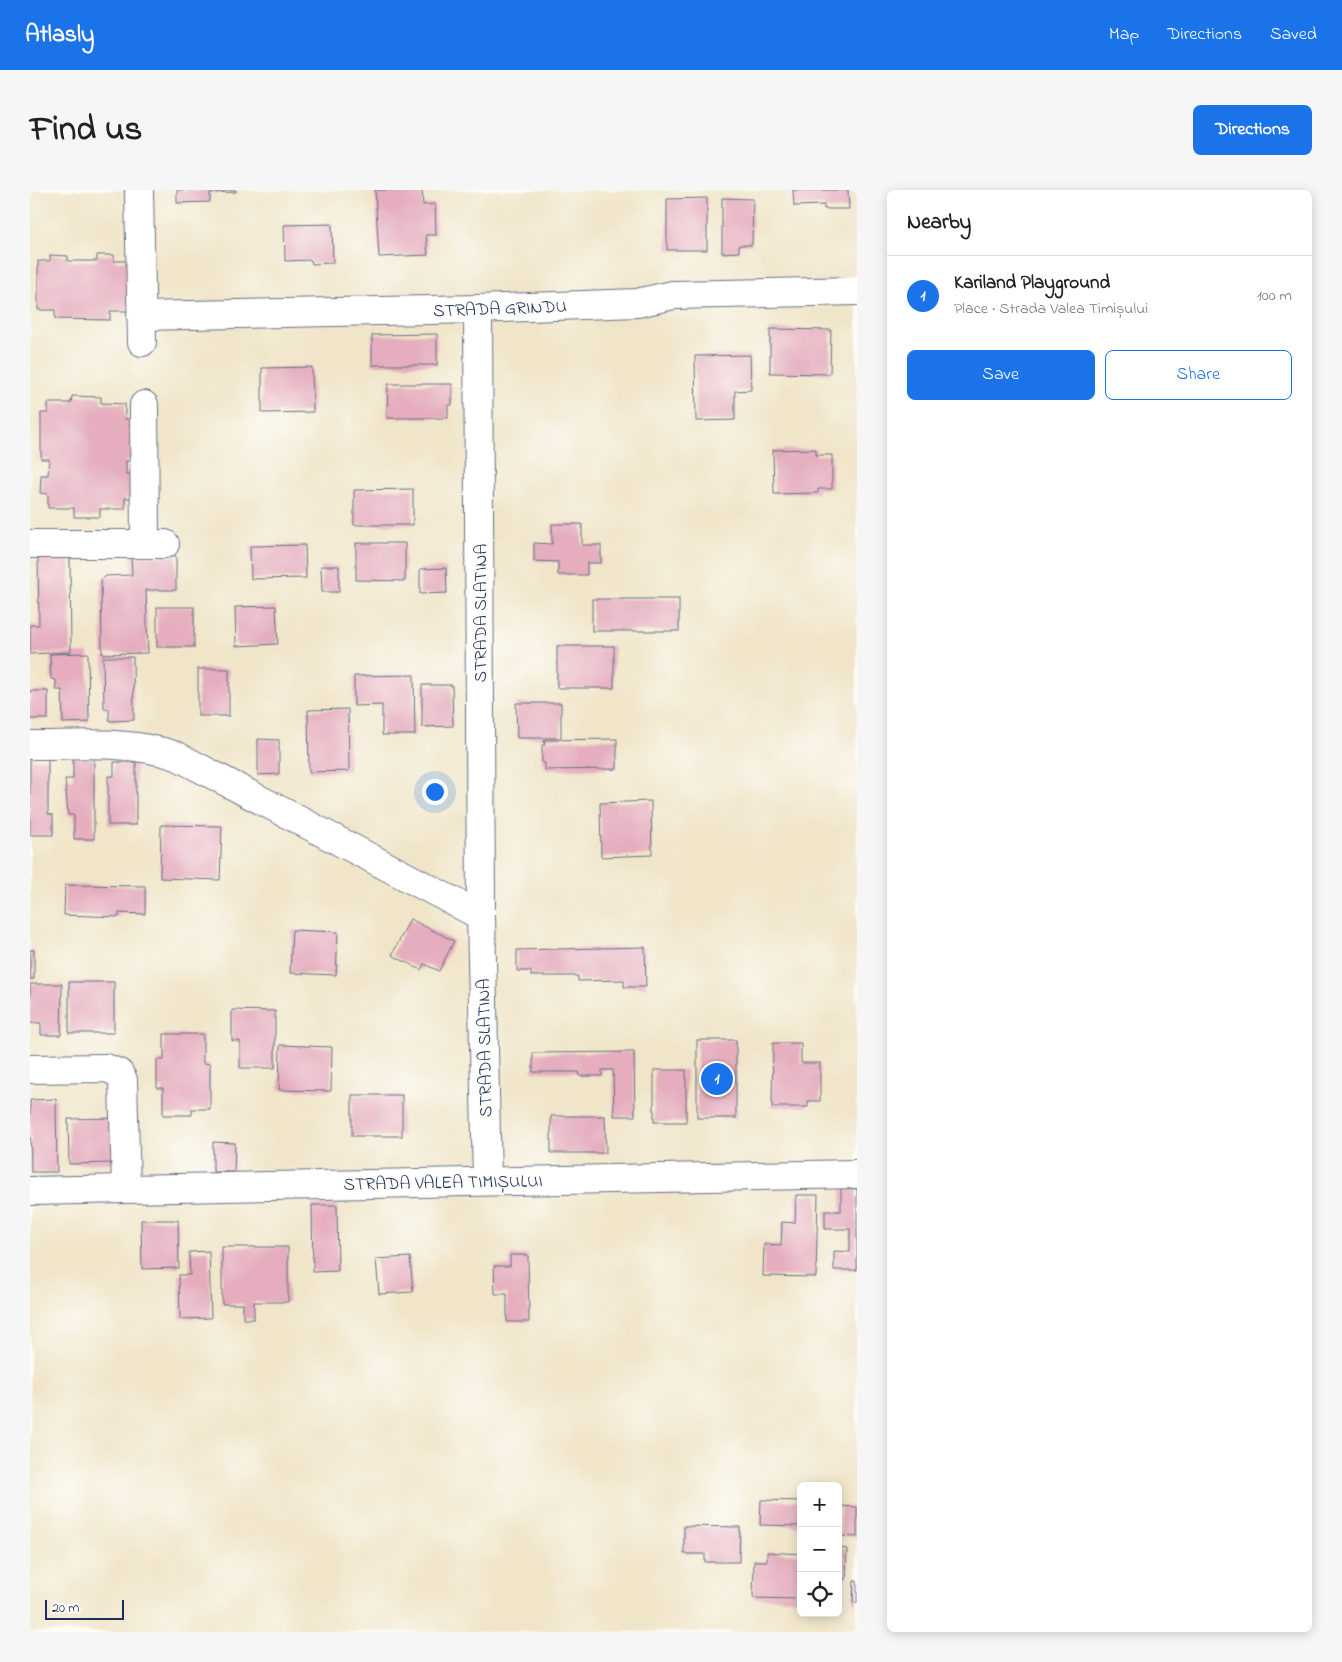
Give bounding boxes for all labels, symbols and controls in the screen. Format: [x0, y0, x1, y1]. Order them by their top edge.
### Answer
text: Atlasly [25, 18, 94, 53]
text: Map [1109, 22, 1139, 48]
text: Directions [1167, 22, 1242, 48]
text: Saved [1270, 22, 1317, 48]
text: Find us [30, 105, 142, 156]
button: Directions [1193, 105, 1312, 155]
text: Nearby [907, 208, 971, 238]
text: Kariland Playground [954, 270, 1110, 297]
text: 1 [920, 284, 926, 308]
text: 100 m [1257, 284, 1292, 308]
street label: STRADA GRINDU [433, 295, 567, 325]
text: Place · Strada Valea Timișului [954, 297, 1148, 321]
button: Save [907, 350, 1095, 400]
button: Share [1105, 350, 1292, 400]
street label: STRADA SLATINA [469, 544, 495, 682]
your location [422, 779, 448, 805]
street label: STRADA SLATINA [472, 978, 500, 1118]
pin: 1 [701, 1060, 733, 1098]
street label: STRADA VALEA TIMIȘULUI [343, 1169, 543, 1199]
map controls [797, 1482, 842, 1617]
button: + [797, 1482, 842, 1527]
button: − [797, 1527, 842, 1572]
button: locate [797, 1572, 842, 1617]
scale bar [45, 1597, 124, 1620]
text: 20 m [52, 1598, 79, 1619]

